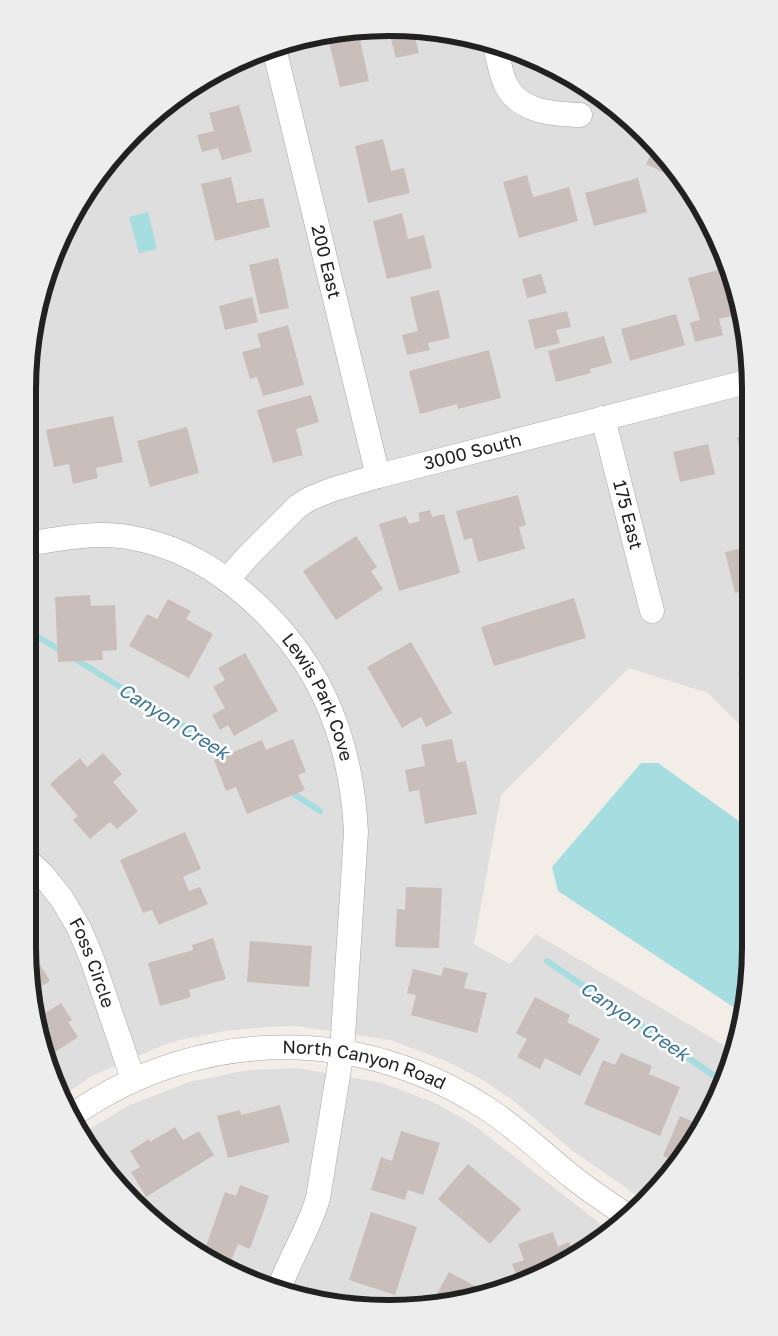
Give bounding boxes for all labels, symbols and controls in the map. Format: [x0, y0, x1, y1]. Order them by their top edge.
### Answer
street label: 200 East [307, 222, 346, 301]
street label: 3000 South [421, 428, 523, 474]
street label: 175 East [609, 478, 648, 552]
street label: Lewis Park Cove [278, 628, 358, 763]
water label: Canyon Creek [115, 677, 236, 765]
street label: Foss Circle [65, 913, 120, 1010]
water label: Canyon Creek [577, 976, 696, 1067]
street label: North Canyon Road [282, 1035, 450, 1094]

